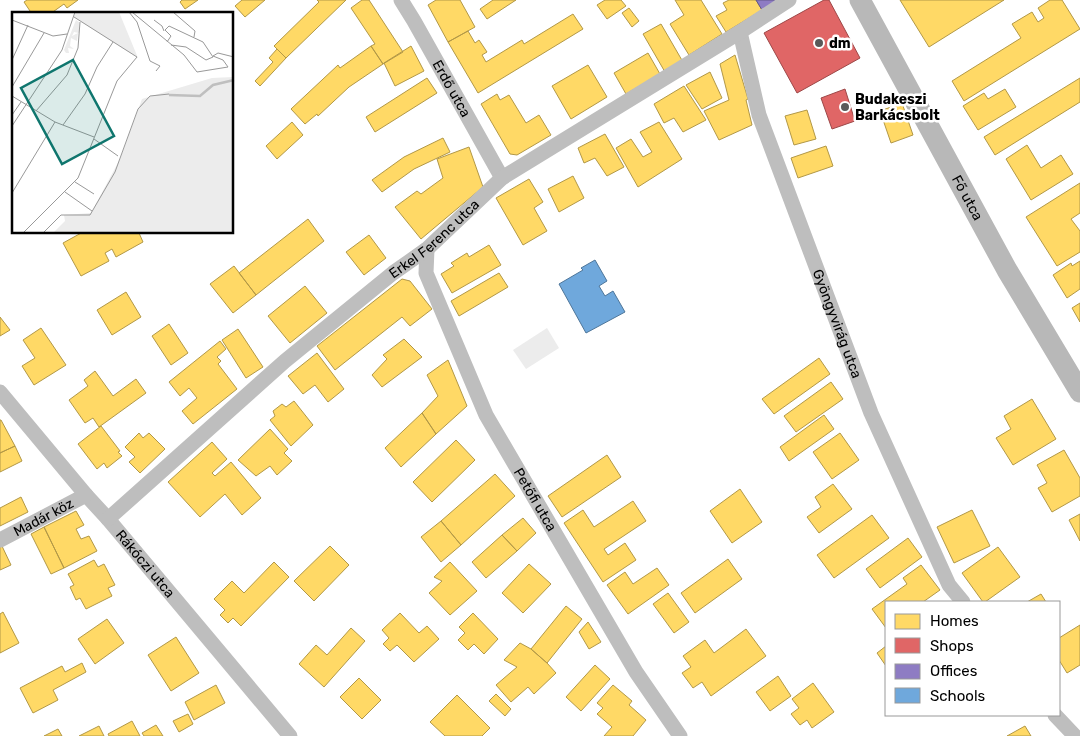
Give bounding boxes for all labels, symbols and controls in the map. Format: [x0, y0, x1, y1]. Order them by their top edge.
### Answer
inset map [12, 12, 234, 234]
place label: dm [829, 35, 851, 52]
marker: dm [813, 37, 825, 49]
street label: Erdő utca [429, 57, 474, 120]
place label: Budakeszi Barkácsbolt [855, 91, 940, 124]
marker: Budakeszi Barkácsbolt [839, 101, 851, 113]
street label: Fő utca [948, 172, 986, 223]
street label: Erkel Ferenc utca [386, 196, 483, 282]
street label: Gyöngyvirág utca [809, 267, 865, 381]
street label: Petőfi utca [510, 465, 560, 535]
street label: Madár köz [11, 495, 77, 540]
street label: Rákóczi utca [112, 527, 178, 601]
legend [885, 601, 1060, 716]
text: Homes [930, 612, 979, 630]
text: Shops [930, 637, 974, 655]
text: Offices [930, 662, 978, 680]
text: Schools [930, 687, 986, 705]

